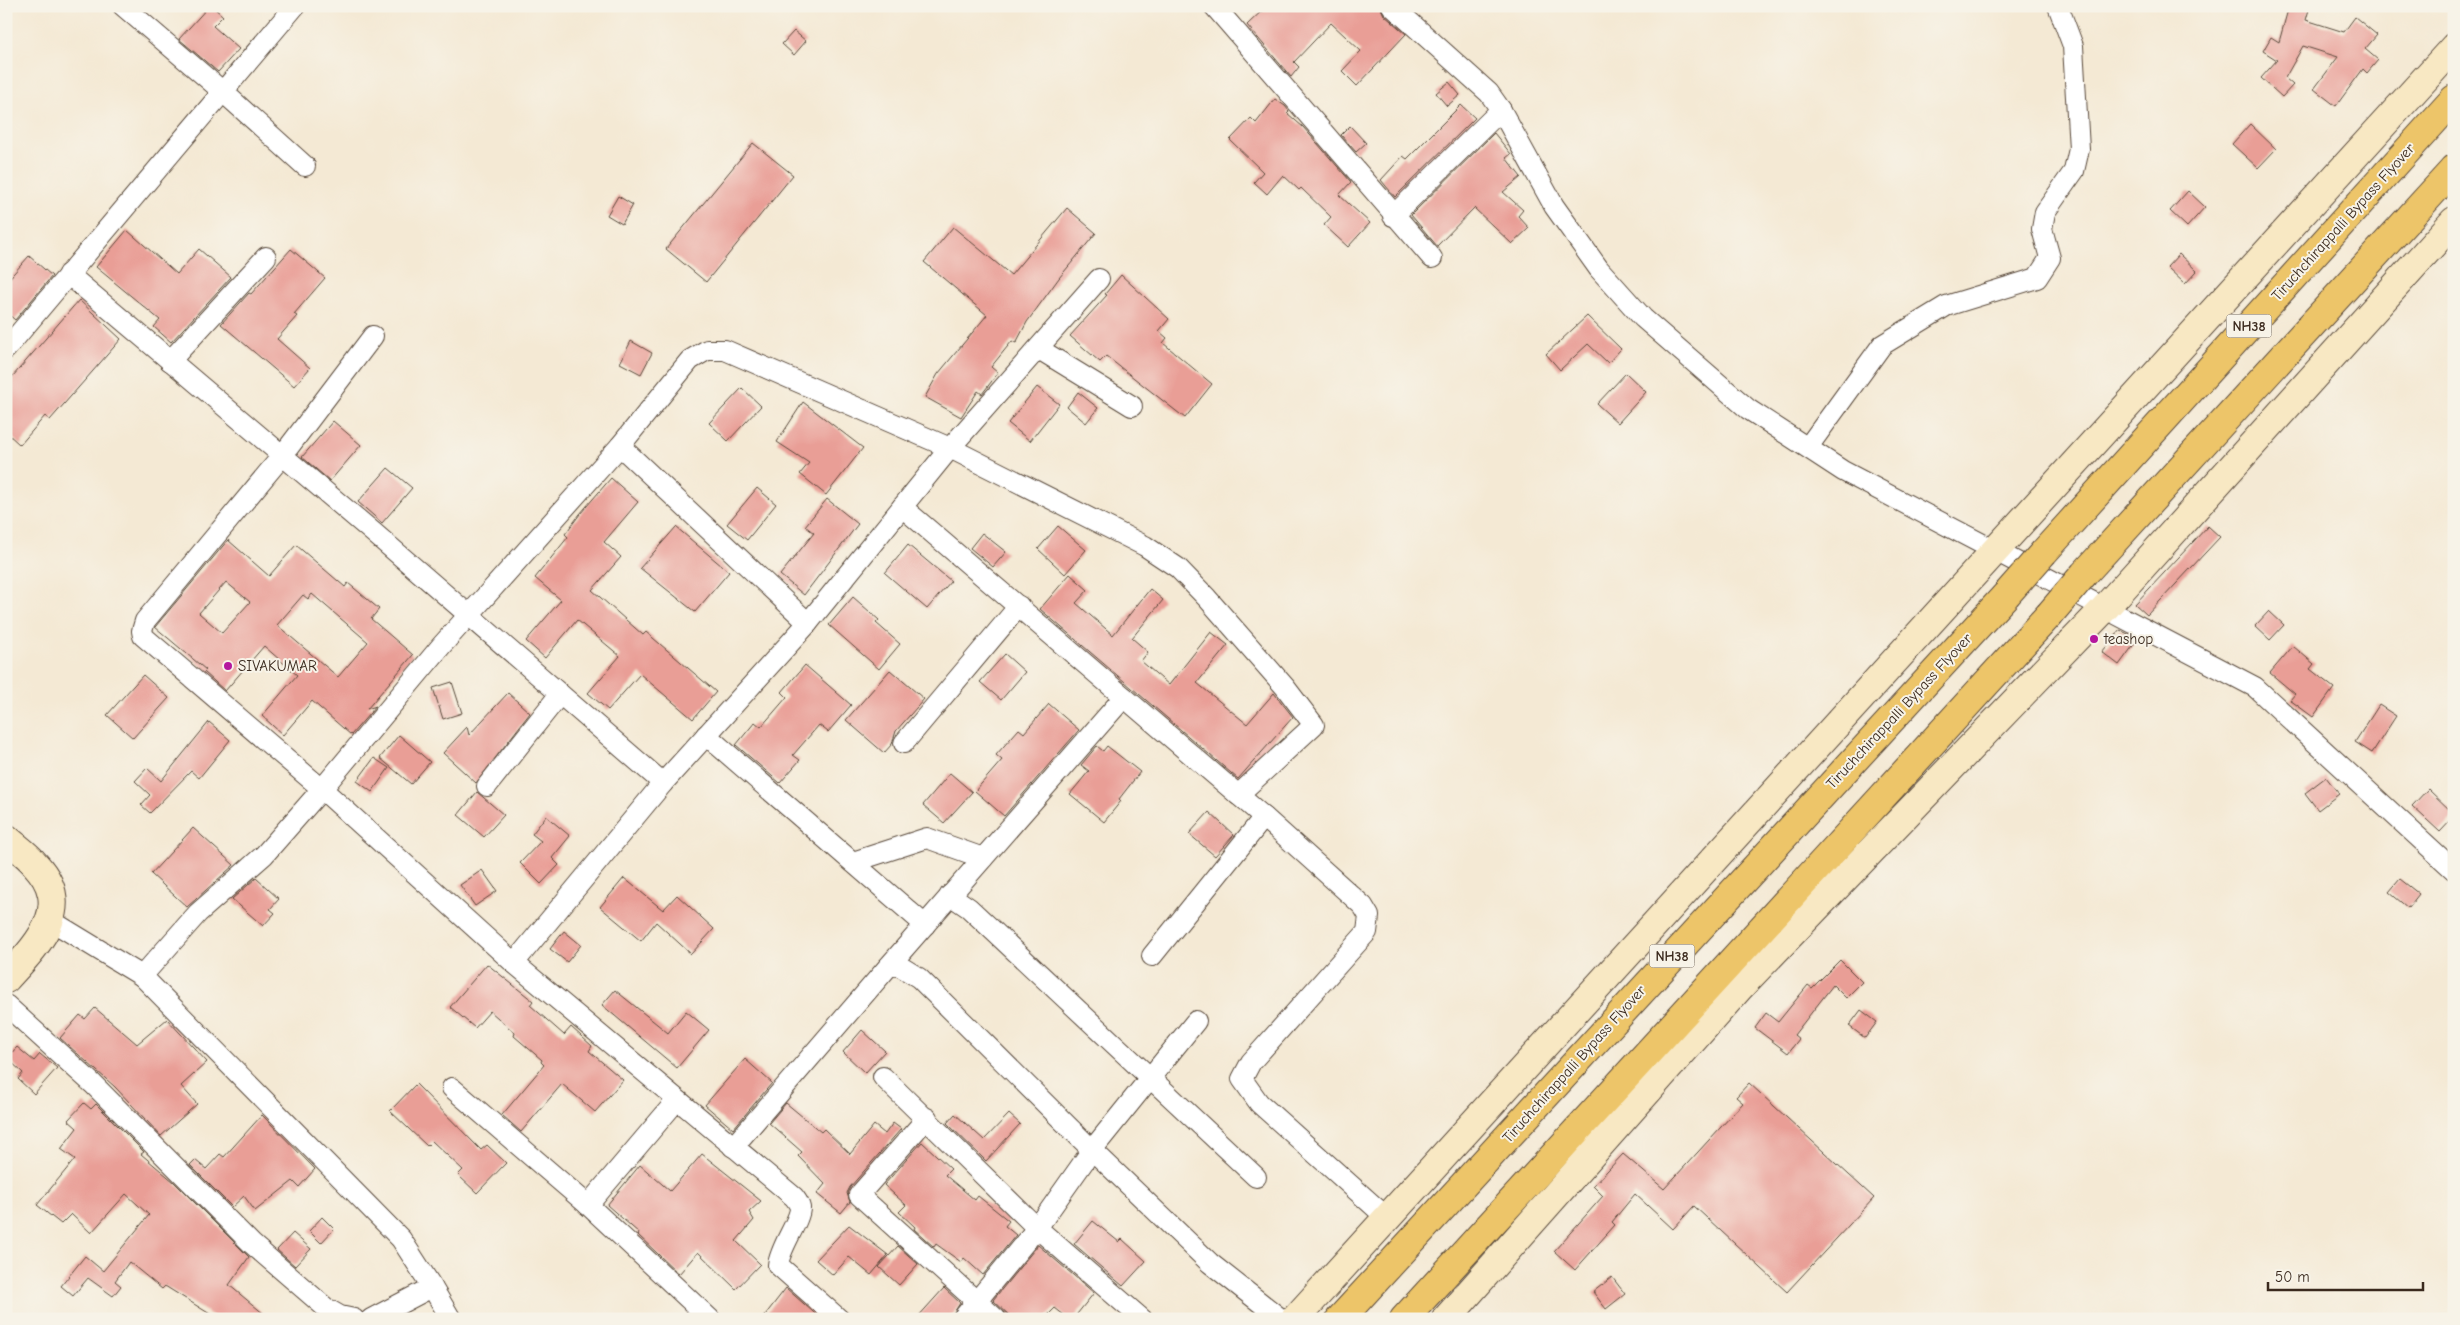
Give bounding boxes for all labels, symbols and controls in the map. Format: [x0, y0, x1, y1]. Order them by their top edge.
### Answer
street label: Tiruchchirappalli Bypass Flyover [2267, 140, 2419, 304]
road number: NH38 [2226, 314, 2272, 338]
street label: Tiruchchirappalli Bypass Flyover [1822, 630, 1976, 792]
place label: teashop [2103, 630, 2153, 648]
marker: teashop [2088, 633, 2100, 645]
place label: SIVAKUMAR [238, 657, 317, 675]
marker: SIVAKUMAR [222, 660, 234, 672]
road number: NH38 [1650, 944, 1694, 968]
street label: Tiruchchirappalli Bypass Flyover [1498, 982, 1650, 1146]
scale bar [2268, 1260, 2422, 1292]
text: 50 m [2275, 1268, 2310, 1286]

